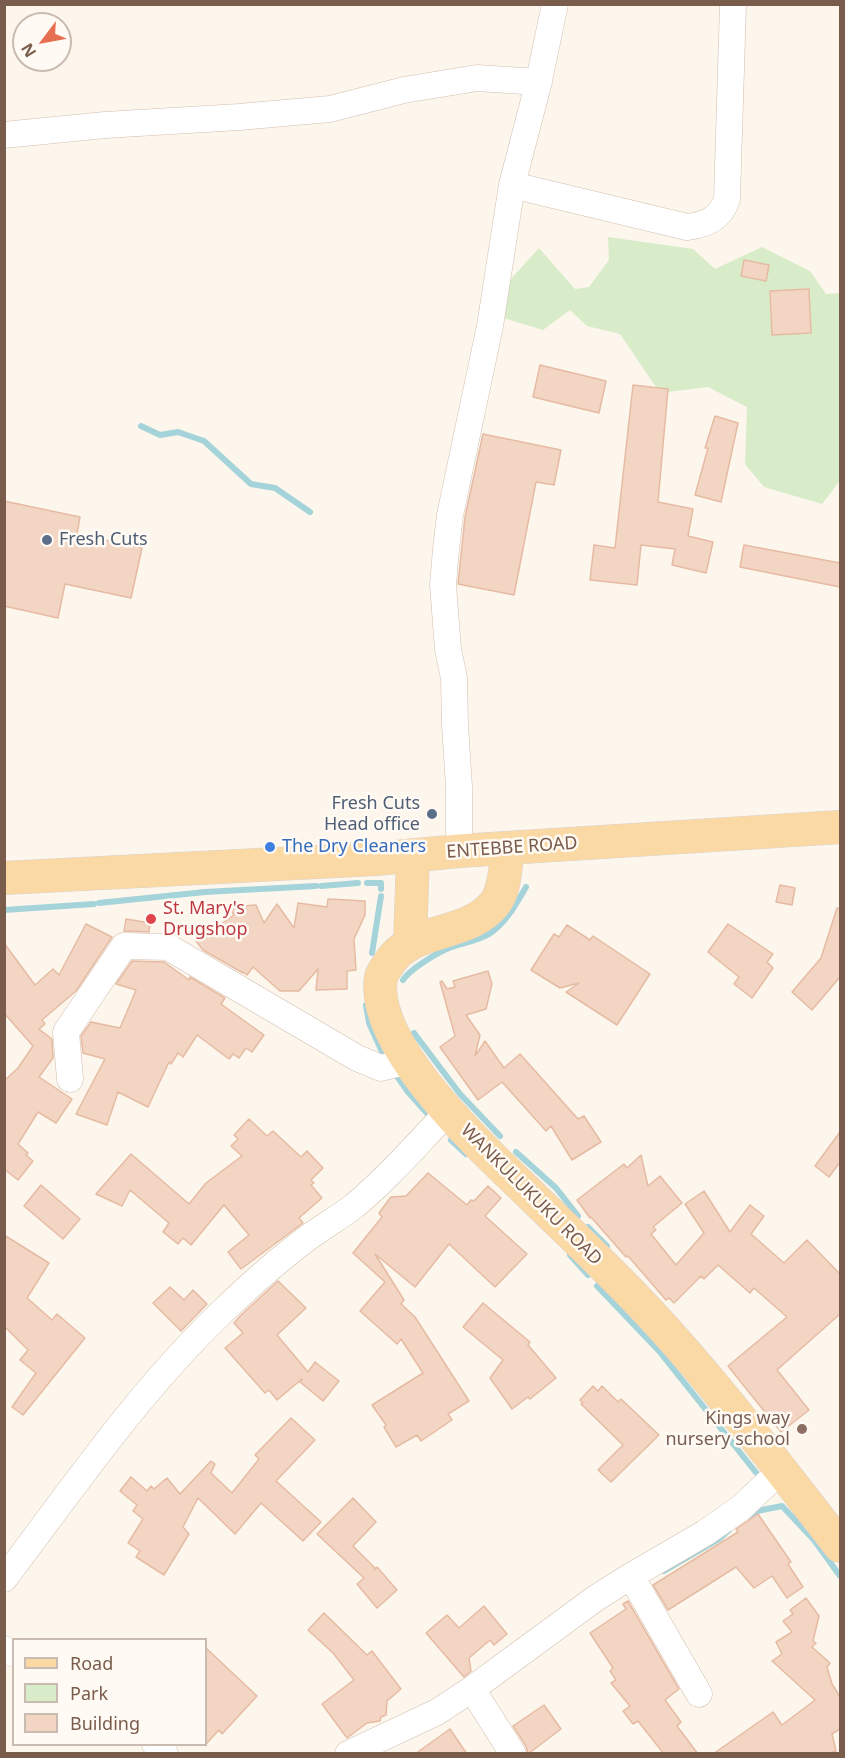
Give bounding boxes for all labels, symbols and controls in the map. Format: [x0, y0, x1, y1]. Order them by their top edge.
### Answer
north arrow [12, 12, 72, 72]
text: N [16, 39, 41, 62]
place label: Fresh Cuts [59, 529, 148, 551]
marker: Fresh Cuts [40, 533, 54, 547]
place label: Fresh Cuts Head office [324, 793, 420, 836]
marker: Fresh Cuts Head office [425, 807, 439, 821]
street label: ENTEBBE ROAD [446, 833, 578, 863]
place label: The Dry Cleaners [282, 836, 426, 858]
marker: The Dry Cleaners [263, 840, 277, 854]
place label: St. Mary's Drugshop [163, 898, 247, 940]
marker: St. Mary's Drugshop [144, 912, 158, 926]
street label: WANKULUKUKU ROAD [456, 1120, 606, 1270]
place label: Kings way nursery school [665, 1408, 790, 1450]
marker: Kings way nursery school [795, 1422, 809, 1436]
legend [12, 1638, 207, 1746]
text: Road [70, 1651, 113, 1675]
text: Park [70, 1681, 108, 1705]
text: Building [70, 1711, 140, 1735]

